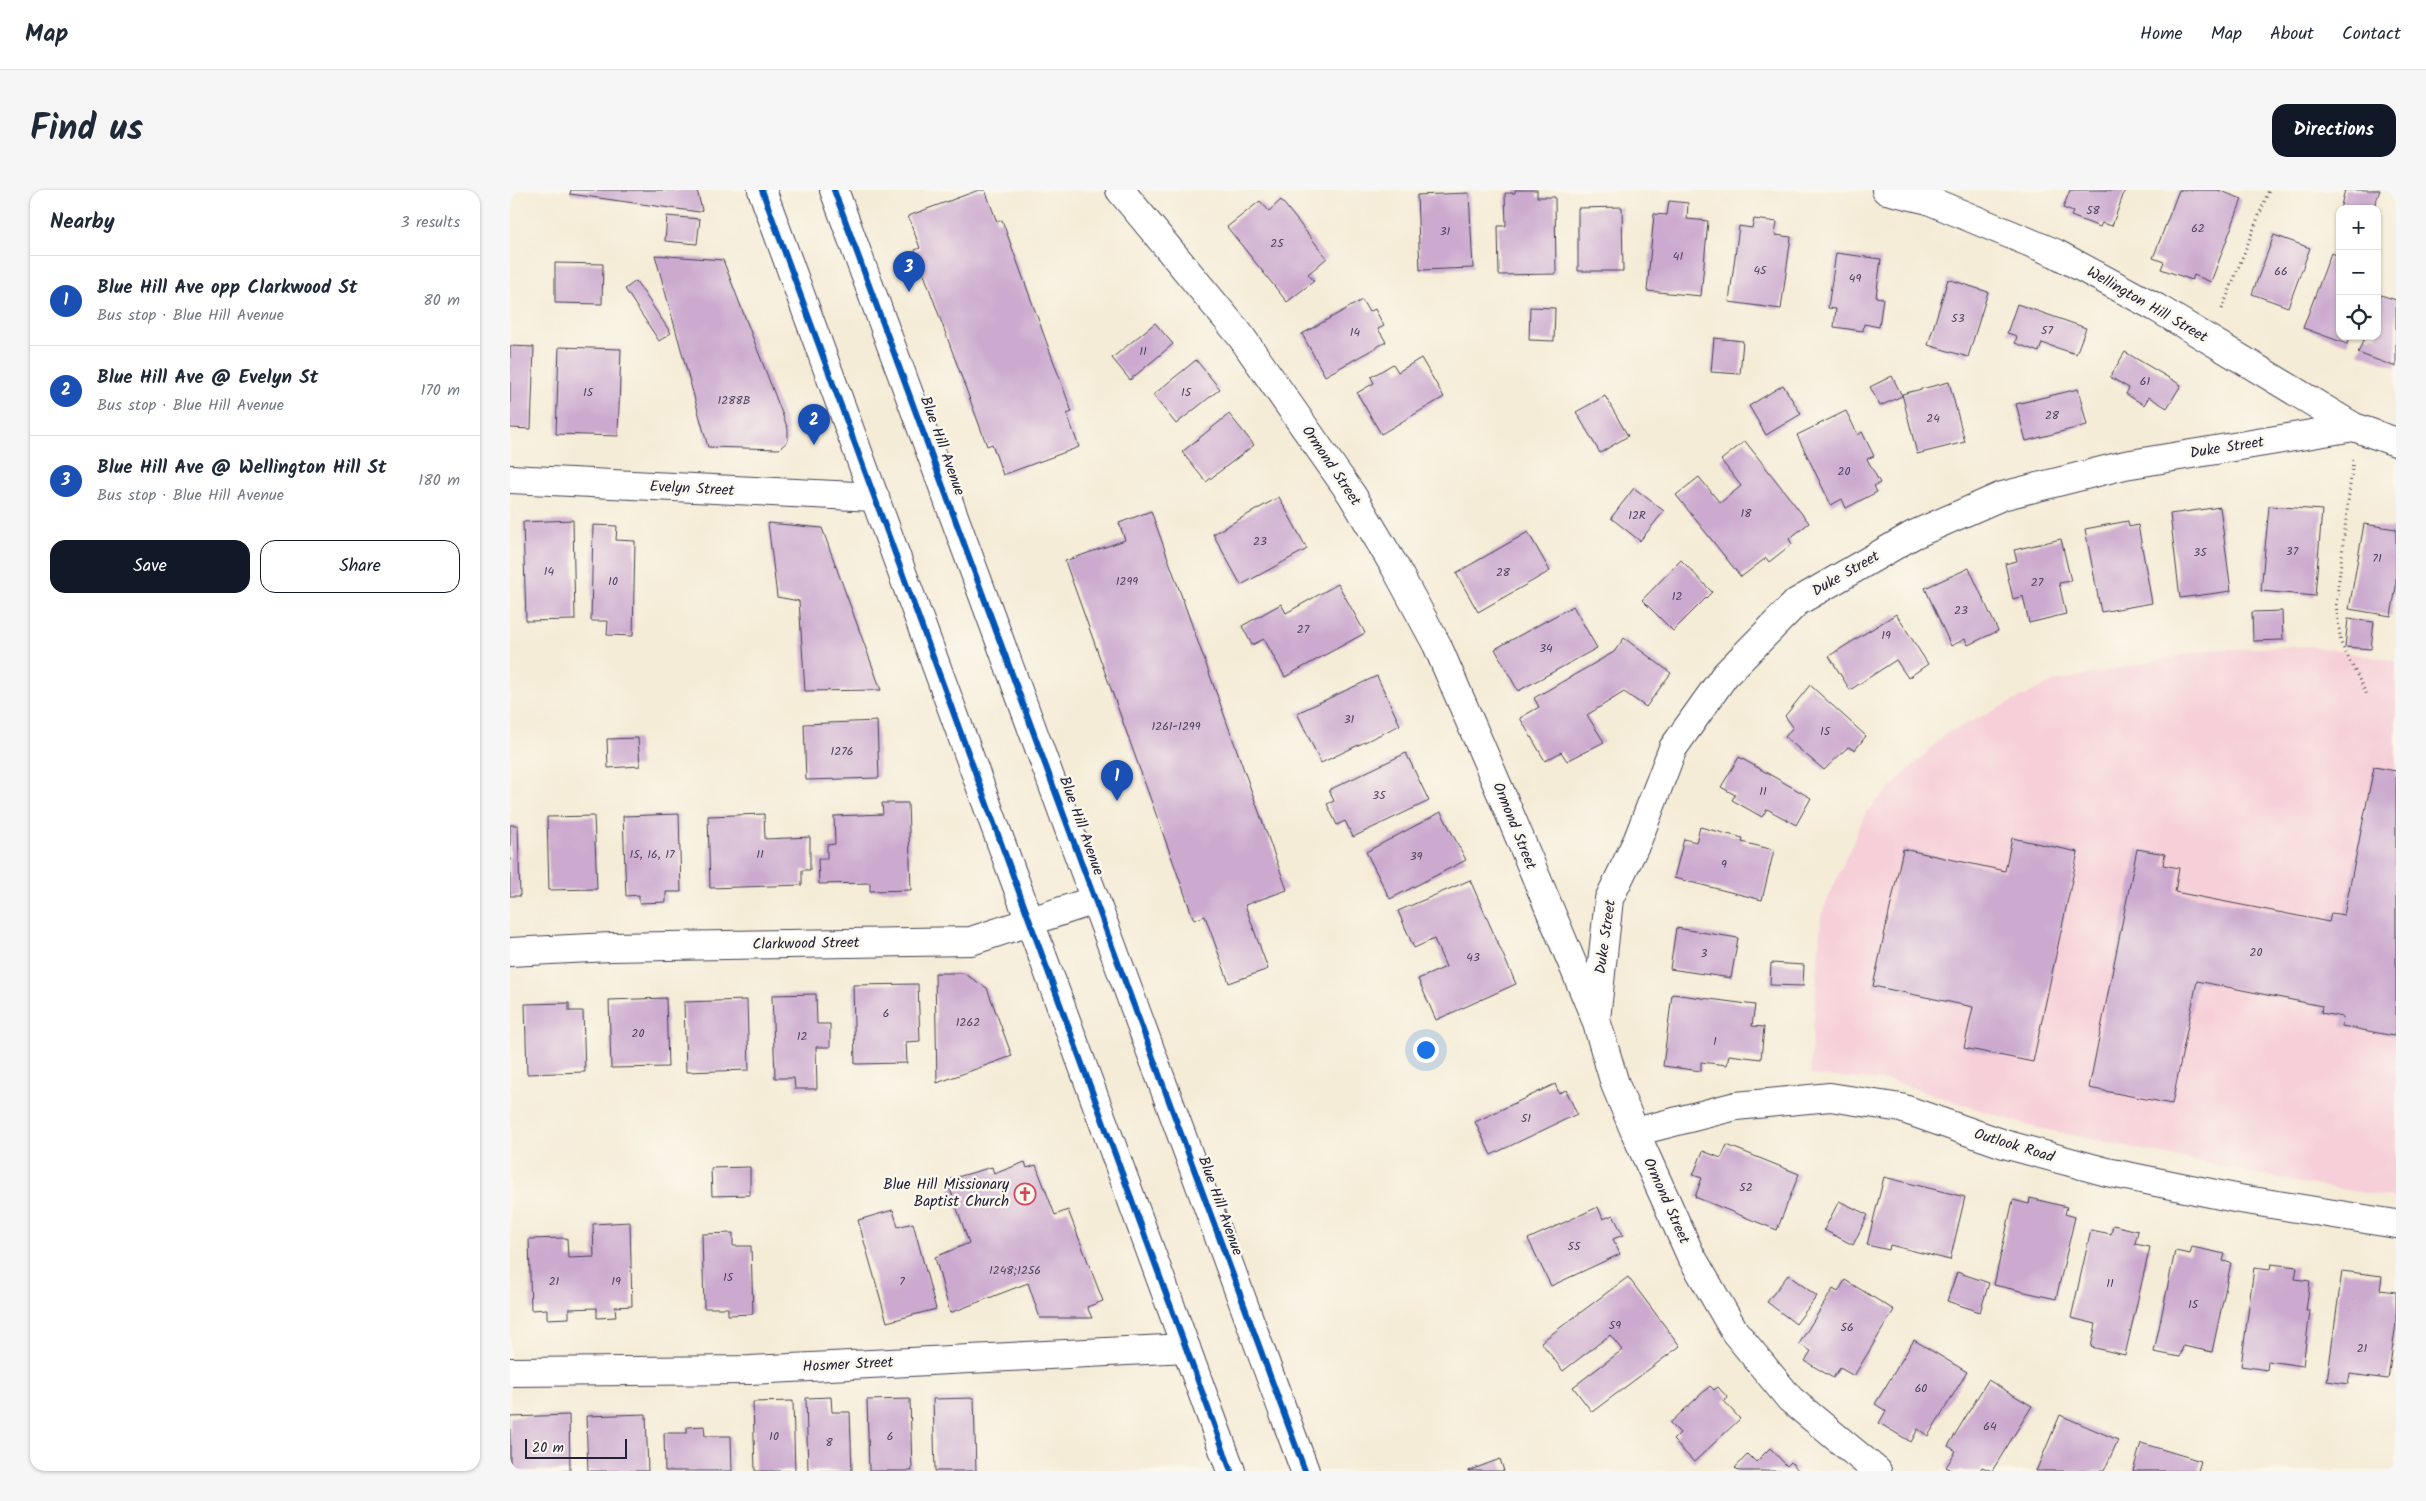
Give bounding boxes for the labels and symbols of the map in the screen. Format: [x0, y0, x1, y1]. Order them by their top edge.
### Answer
house number: 58 [2086, 201, 2101, 220]
house number: 62 [2191, 219, 2205, 238]
house number: 31 [1440, 222, 1451, 241]
house number: 25 [1270, 234, 1285, 253]
house number: 41 [1673, 247, 1683, 266]
pin: 3 [893, 251, 925, 292]
house number: 45 [1753, 261, 1768, 280]
street label: Wellington Hill Street [2082, 261, 2212, 350]
house number: 66 [2274, 262, 2288, 281]
house number: 49 [1849, 269, 1861, 288]
house number: 53 [1951, 309, 1965, 328]
house number: 57 [2041, 321, 2053, 340]
house number: 14 [1350, 323, 1361, 342]
house number: 11 [1139, 342, 1147, 361]
house number: 61 [2140, 372, 2150, 391]
house number: 15 [583, 383, 595, 402]
house number: 15 [1181, 383, 1193, 402]
house number: 1288B [718, 391, 750, 410]
street label: Blue Hill Avenue [913, 393, 971, 499]
pin: 2 [798, 404, 830, 445]
house number: 28 [2045, 406, 2060, 425]
house number: 24 [1926, 409, 1940, 428]
street label: Ormond Street [1295, 421, 1367, 511]
street label: Duke Street [2188, 430, 2266, 466]
house number: 20 [1838, 462, 1850, 481]
street label: Evelyn Street [649, 475, 735, 503]
house number: 18 [1741, 504, 1752, 523]
house number: 12R [1628, 506, 1646, 525]
house number: 23 [1253, 532, 1267, 551]
house number: 37 [2286, 542, 2299, 561]
house number: 35 [2193, 543, 2208, 562]
street label: Duke Street [1808, 545, 1885, 603]
house number: 71 [2372, 549, 2382, 568]
house number: 14 [544, 562, 555, 581]
house number: 28 [1496, 563, 1511, 582]
house number: 10 [608, 572, 618, 591]
house number: 1299 [1116, 572, 1138, 591]
house number: 27 [2031, 573, 2044, 592]
house number: 12 [1672, 587, 1682, 606]
house number: 23 [1954, 601, 1968, 620]
house number: 27 [1297, 620, 1310, 639]
house number: 19 [1881, 626, 1891, 645]
house number: 34 [1539, 639, 1553, 658]
house number: 31 [1344, 710, 1355, 729]
house number: 1261-1299 [1151, 717, 1201, 736]
house number: 15 [1820, 722, 1832, 741]
house number: 1276 [831, 742, 853, 761]
pin: 1 [1101, 760, 1133, 801]
street label: Blue Hill Avenue [1052, 773, 1110, 879]
street label: Ormond Street [1486, 779, 1543, 874]
house number: 11 [1759, 782, 1767, 801]
house number: 35 [1372, 786, 1387, 805]
house number: 15, 16, 17 [629, 845, 675, 864]
house number: 11 [756, 845, 764, 864]
house number: 39 [1410, 847, 1422, 866]
house number: 9 [1721, 855, 1727, 874]
street label: Duke Street [1589, 898, 1623, 976]
street label: Clarkwood Street [752, 931, 860, 957]
house number: 20 [2250, 943, 2262, 962]
house number: 3 [1701, 944, 1708, 963]
house number: 43 [1466, 948, 1480, 967]
house number: 6 [883, 1004, 889, 1023]
house number: 1262 [956, 1013, 980, 1032]
house number: 20 [632, 1024, 644, 1043]
house number: 12 [797, 1027, 807, 1046]
house number: 1 [1713, 1032, 1717, 1051]
your location [1413, 1037, 1439, 1063]
house number: 51 [1521, 1109, 1531, 1128]
street label: Outlook Road [1971, 1122, 2057, 1170]
street label: Blue Hill Avenue [1191, 1153, 1249, 1259]
street label: Ormond Street [1636, 1154, 1696, 1248]
place label: Blue Hill Missionary Baptist Church [883, 1173, 1010, 1214]
house number: 52 [1739, 1178, 1753, 1197]
church icon: Blue Hill Missionary Baptist Church [1013, 1182, 1037, 1206]
house number: 55 [1568, 1237, 1582, 1256]
house number: 1248;1256 [989, 1261, 1041, 1280]
house number: 15 [723, 1268, 735, 1287]
house number: 21 [549, 1272, 560, 1291]
house number: 19 [611, 1272, 621, 1291]
house number: 7 [899, 1272, 905, 1291]
house number: 11 [2106, 1274, 2114, 1293]
house number: 15 [2188, 1295, 2200, 1314]
house number: 59 [1609, 1316, 1621, 1335]
house number: 56 [1840, 1318, 1854, 1337]
house number: 21 [2357, 1339, 2368, 1358]
street label: Hosmer Street [802, 1351, 894, 1379]
house number: 60 [1915, 1379, 1927, 1398]
house number: 64 [1983, 1417, 1997, 1436]
house number: 10 [769, 1427, 779, 1446]
house number: 6 [887, 1427, 893, 1446]
house number: 8 [825, 1433, 833, 1452]
scale bar [525, 1436, 628, 1459]

